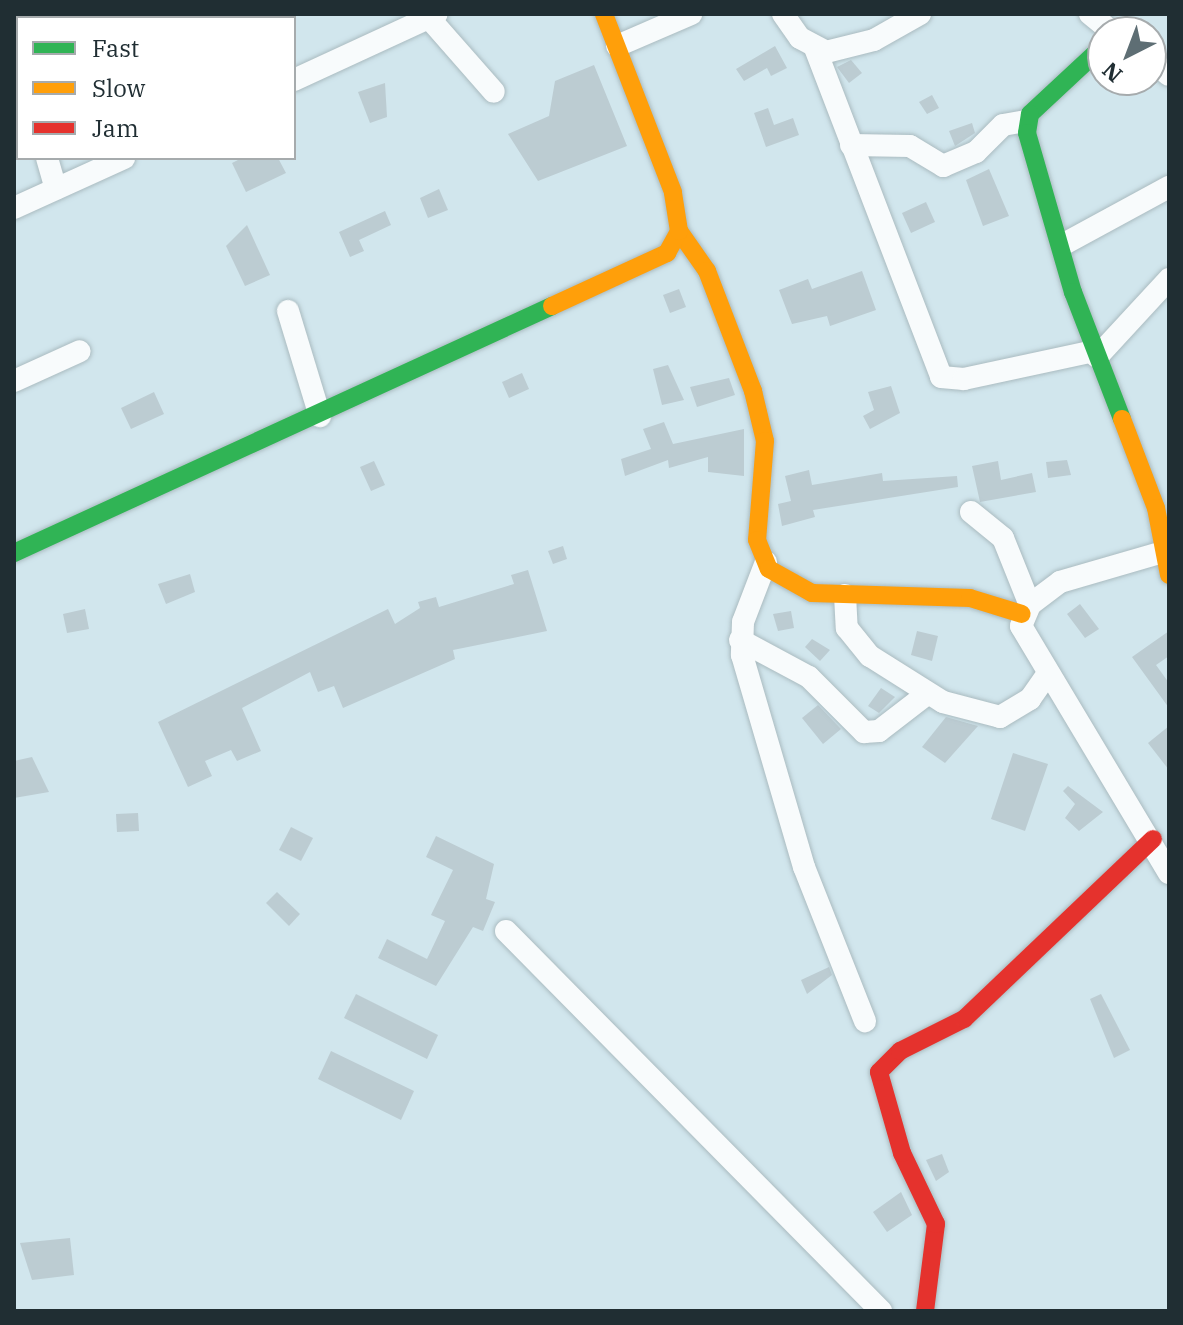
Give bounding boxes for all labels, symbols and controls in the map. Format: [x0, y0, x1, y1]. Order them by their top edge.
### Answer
legend [16, 16, 296, 160]
north arrow [1087, 16, 1167, 96]
text: Fast [92, 32, 139, 64]
text: N [1096, 56, 1128, 89]
text: Slow [92, 72, 145, 104]
text: Jam [92, 112, 139, 144]

